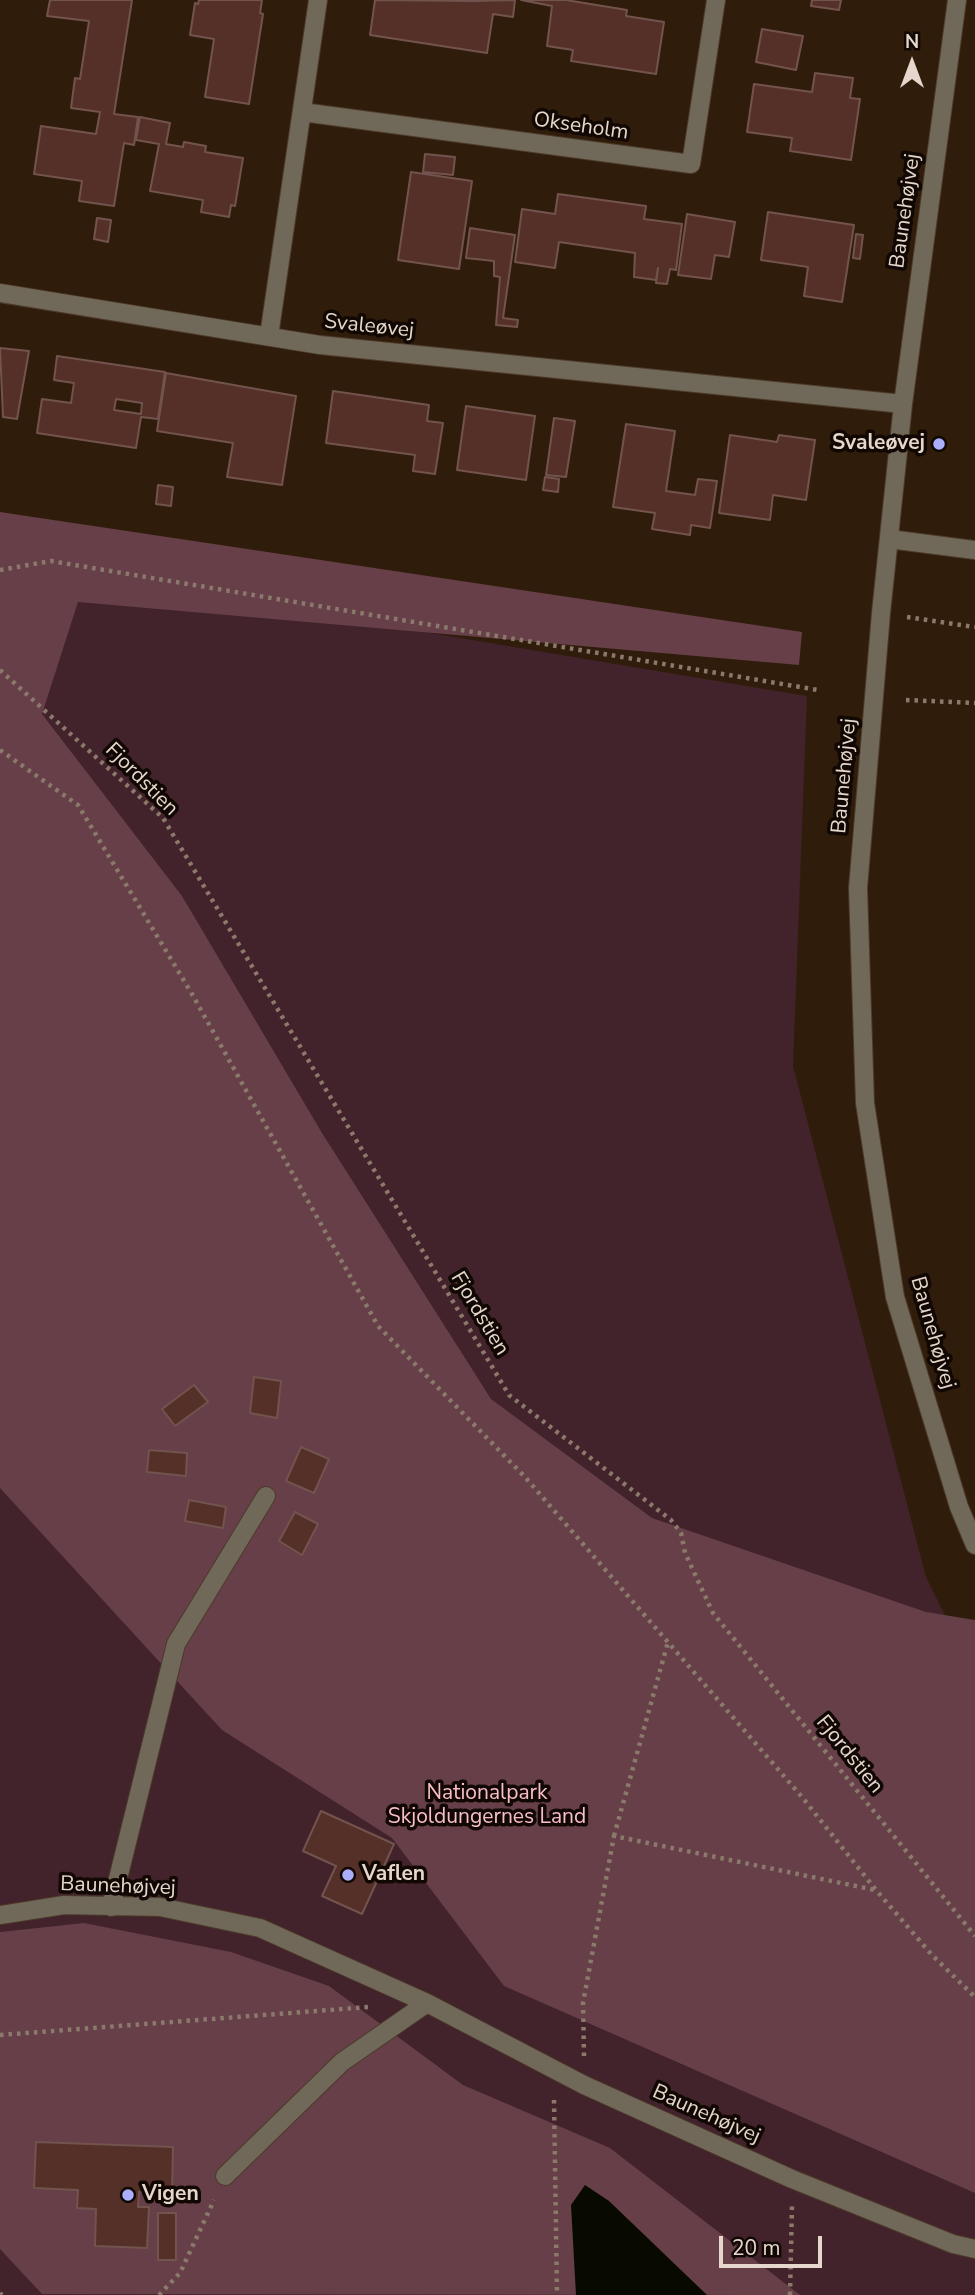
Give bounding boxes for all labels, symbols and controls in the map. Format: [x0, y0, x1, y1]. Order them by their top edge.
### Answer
north arrow [877, 28, 947, 98]
text: N [905, 29, 919, 55]
street label: Okseholm [532, 108, 630, 146]
street label: Baunehøjvej [885, 152, 927, 270]
street label: Svaleøvej [323, 310, 415, 344]
place label: Svaleøvej [832, 431, 925, 457]
marker: Svaleøvej [931, 436, 947, 452]
street label: Baunehøjvej [827, 717, 863, 835]
street label: Fjordstien [99, 738, 183, 822]
street label: Fjordstien [444, 1268, 514, 1360]
street label: Baunehøjvej [904, 1274, 960, 1392]
street label: Fjordstien [810, 1711, 888, 1799]
park label: Nationalpark Skjoldungernes Land [388, 1781, 586, 1831]
place label: Vaflen [362, 1862, 425, 1888]
marker: Vaflen [340, 1867, 356, 1883]
street label: Baunehøjvej [60, 1872, 176, 1902]
street label: Baunehøjvej [648, 2080, 764, 2150]
place label: Vigen [142, 2182, 199, 2208]
marker: Vigen [120, 2187, 136, 2203]
scale bar [723, 2222, 826, 2266]
text: 20 m [732, 2234, 781, 2262]

